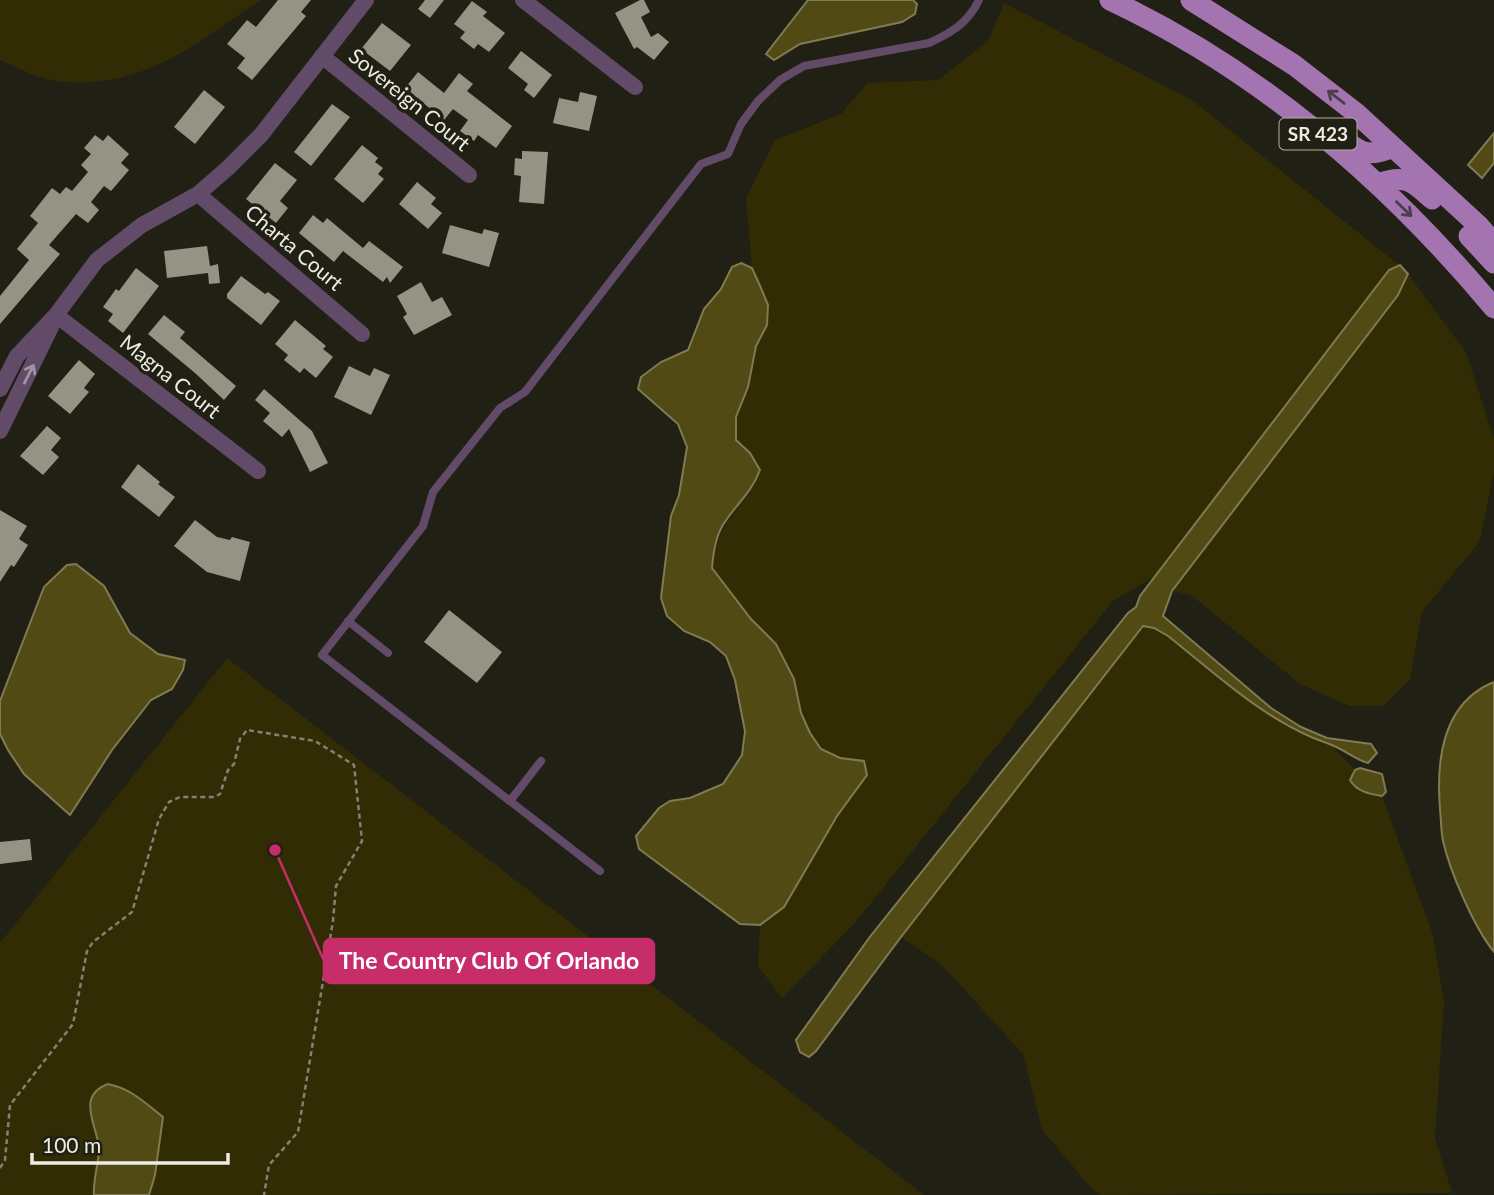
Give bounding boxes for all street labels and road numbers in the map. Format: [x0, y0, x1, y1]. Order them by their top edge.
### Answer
street label: Sovereign Court [344, 42, 476, 156]
road number: SR 423 [1280, 118, 1356, 150]
street label: Charta Court [241, 199, 349, 295]
street label: Magna Court [116, 329, 227, 423]

